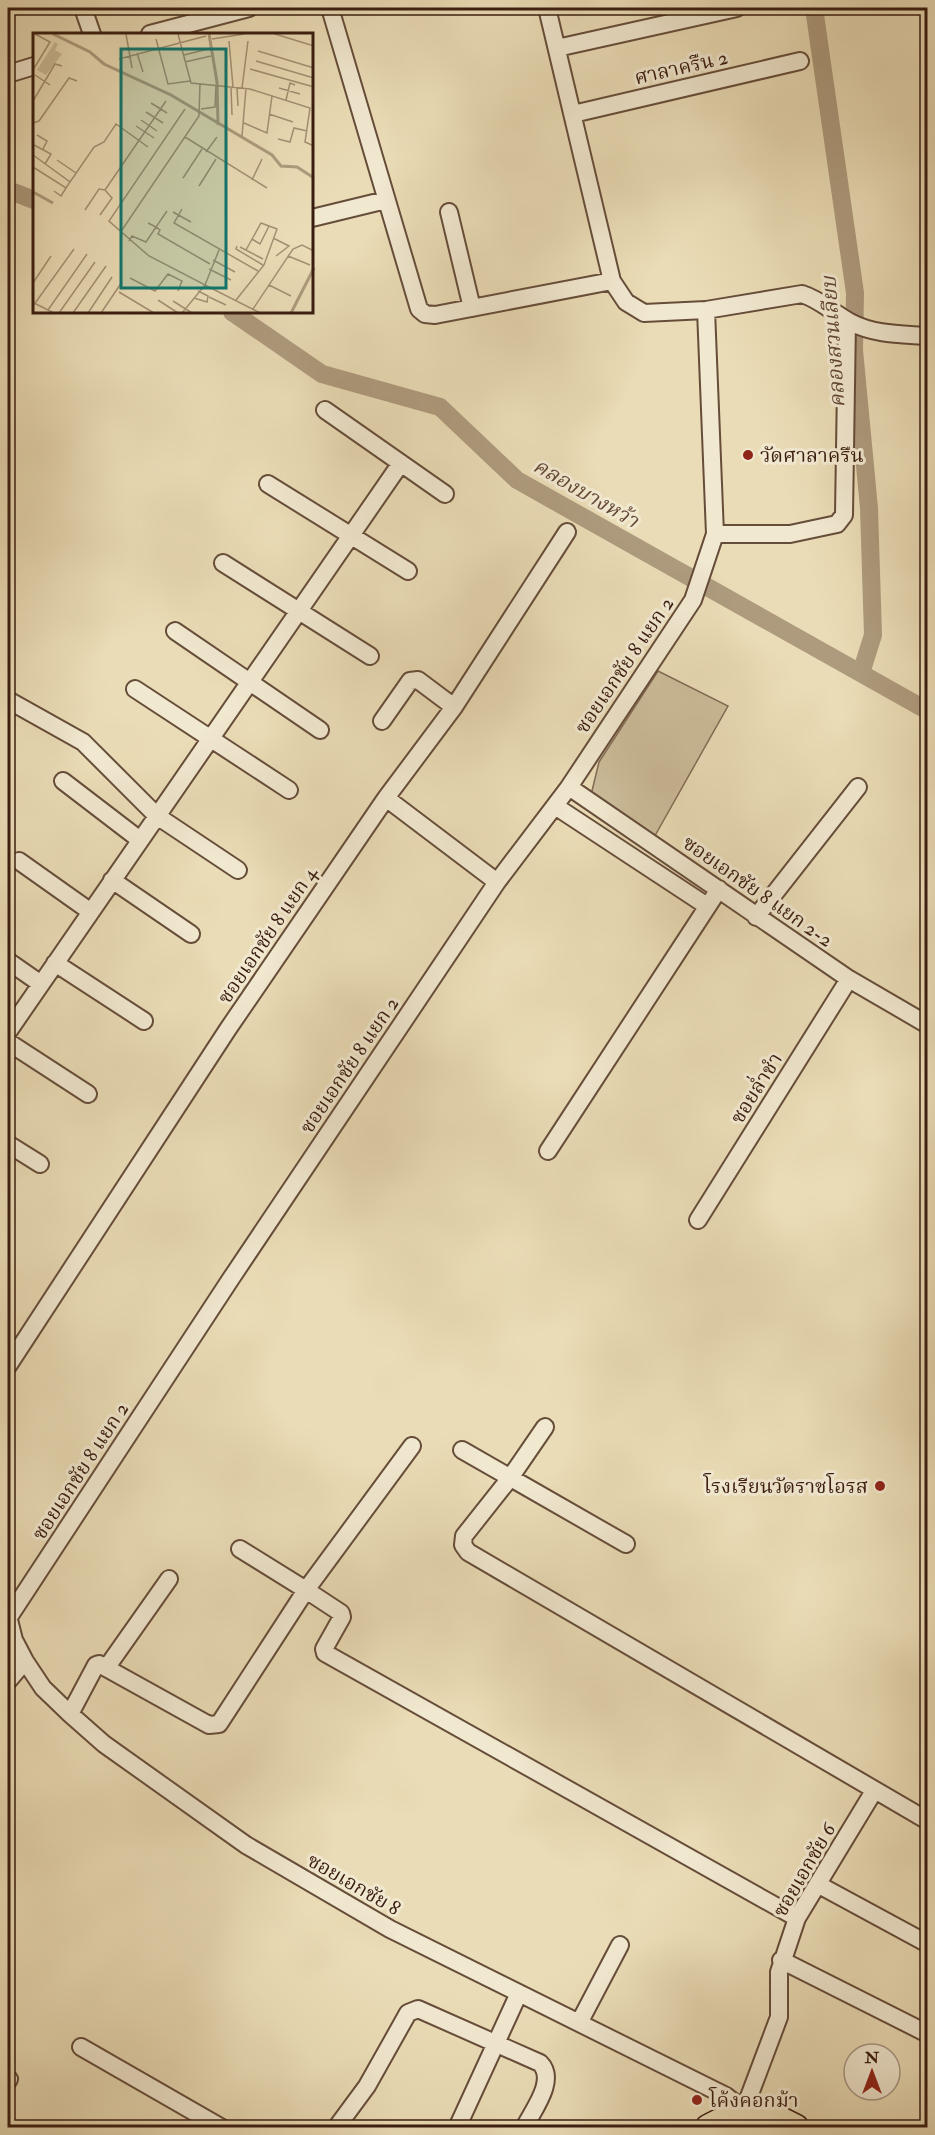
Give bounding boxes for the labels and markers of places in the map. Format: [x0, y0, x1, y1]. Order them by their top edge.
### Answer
place label: วัดศาลาครืน [760, 443, 864, 468]
marker: วัดศาลาครืน [741, 448, 755, 462]
place label: โรงเรียนวัดราชโอรส [703, 1472, 868, 1499]
marker: โรงเรียนวัดราชโอรส [873, 1479, 887, 1493]
place label: โค้งคอกม้า [708, 2086, 799, 2113]
marker: โค้งคอกม้า [690, 2093, 704, 2107]

